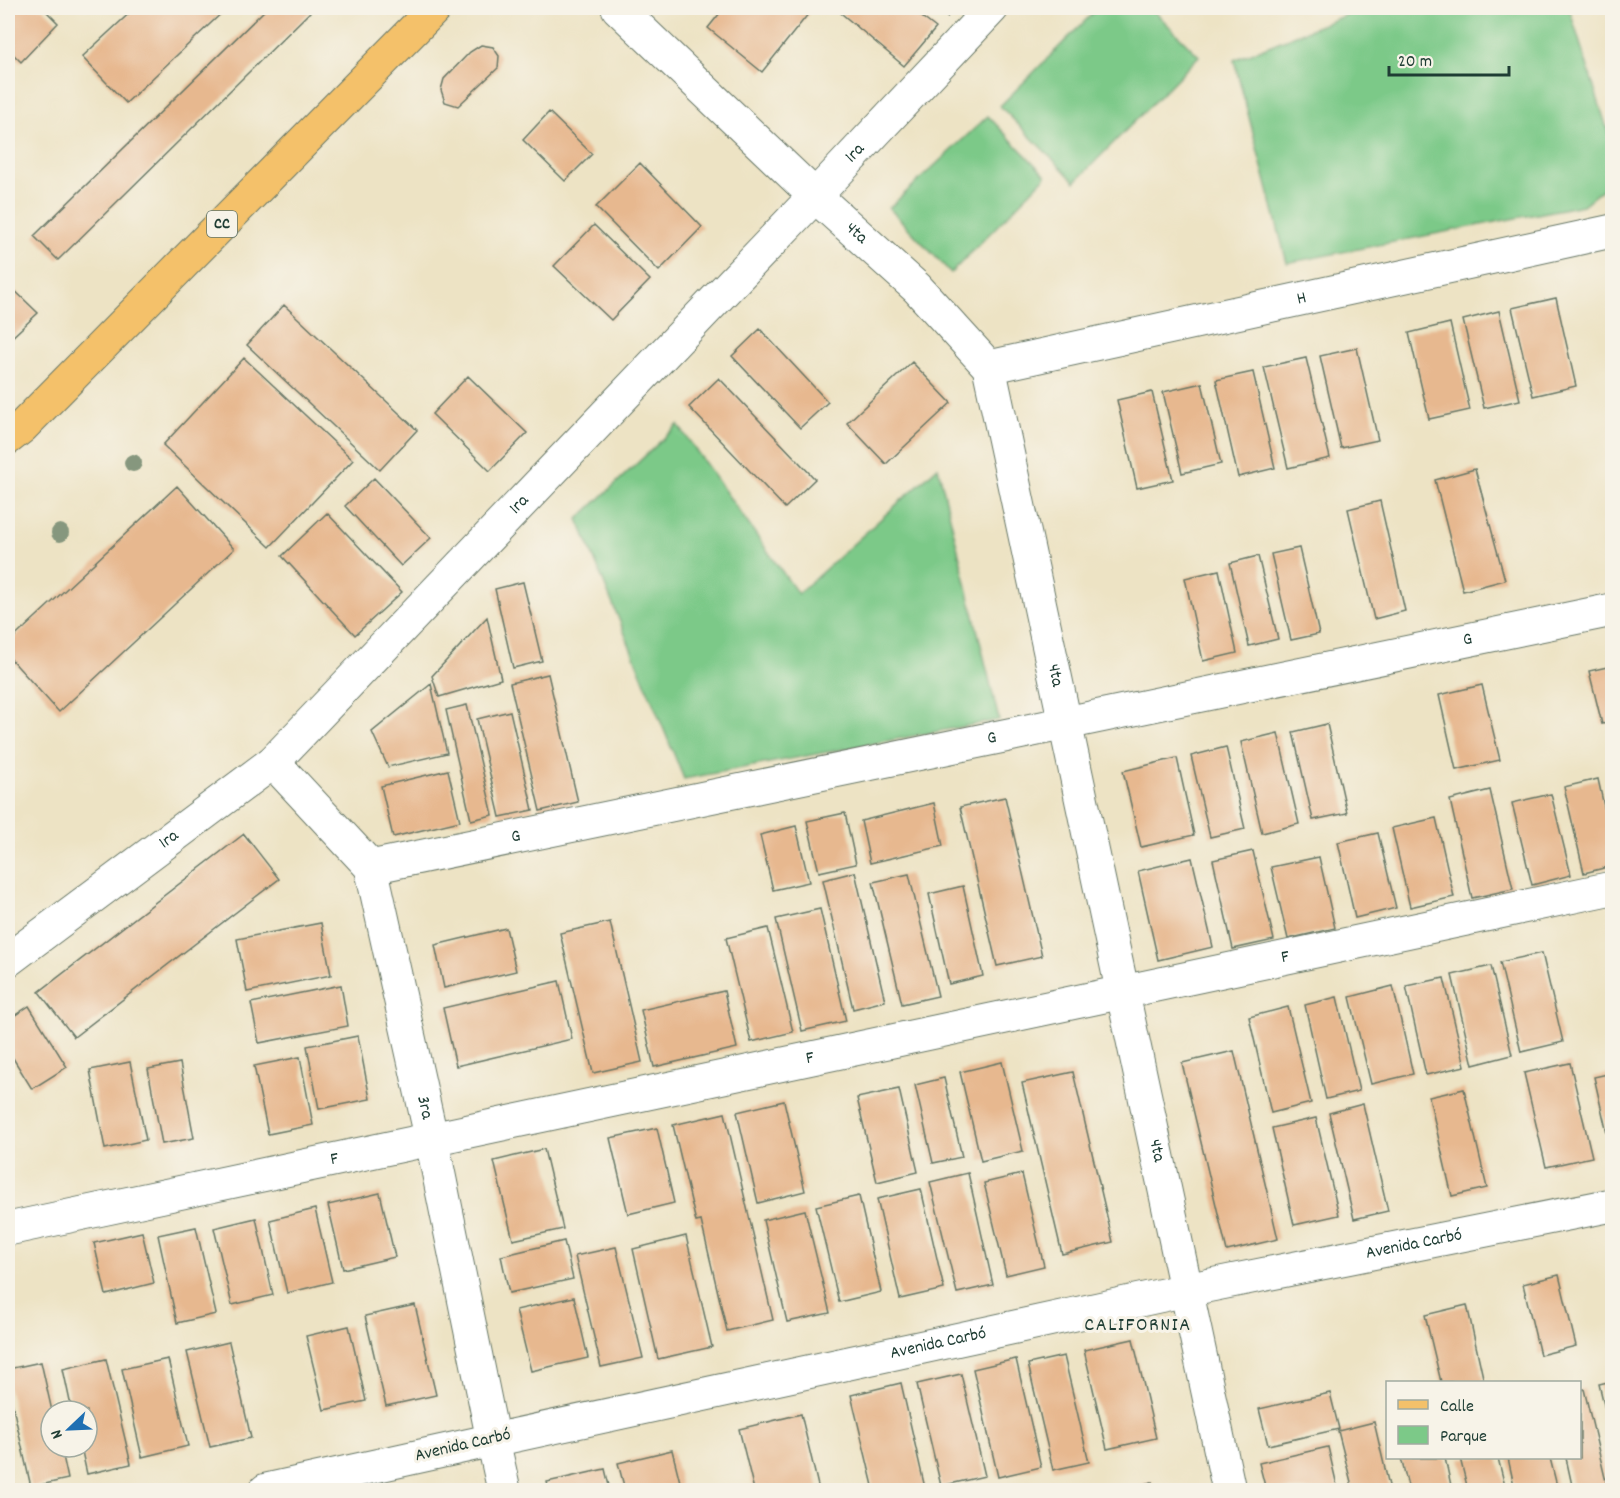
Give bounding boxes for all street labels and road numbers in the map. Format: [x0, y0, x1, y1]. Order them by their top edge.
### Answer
street label: 1ra [839, 137, 871, 169]
road number: CC [207, 211, 237, 237]
street label: 4ta [840, 216, 874, 251]
street label: H [1294, 286, 1309, 312]
street label: 1ra [504, 489, 535, 520]
street label: G [1461, 627, 1475, 653]
street label: 4ta [1040, 662, 1070, 690]
street label: G [985, 725, 999, 752]
street label: 1ra [154, 824, 185, 855]
street label: G [509, 824, 523, 850]
street label: F [1279, 944, 1292, 970]
street label: F [804, 1045, 817, 1072]
street label: 3ra [410, 1093, 439, 1122]
street label: 4ta [1142, 1137, 1171, 1165]
street label: F [328, 1146, 341, 1173]
street label: Avenida Carbó [1364, 1223, 1464, 1266]
street label: Avenida Carbó [888, 1321, 989, 1366]
street label: Avenida Carbó [413, 1423, 513, 1469]

